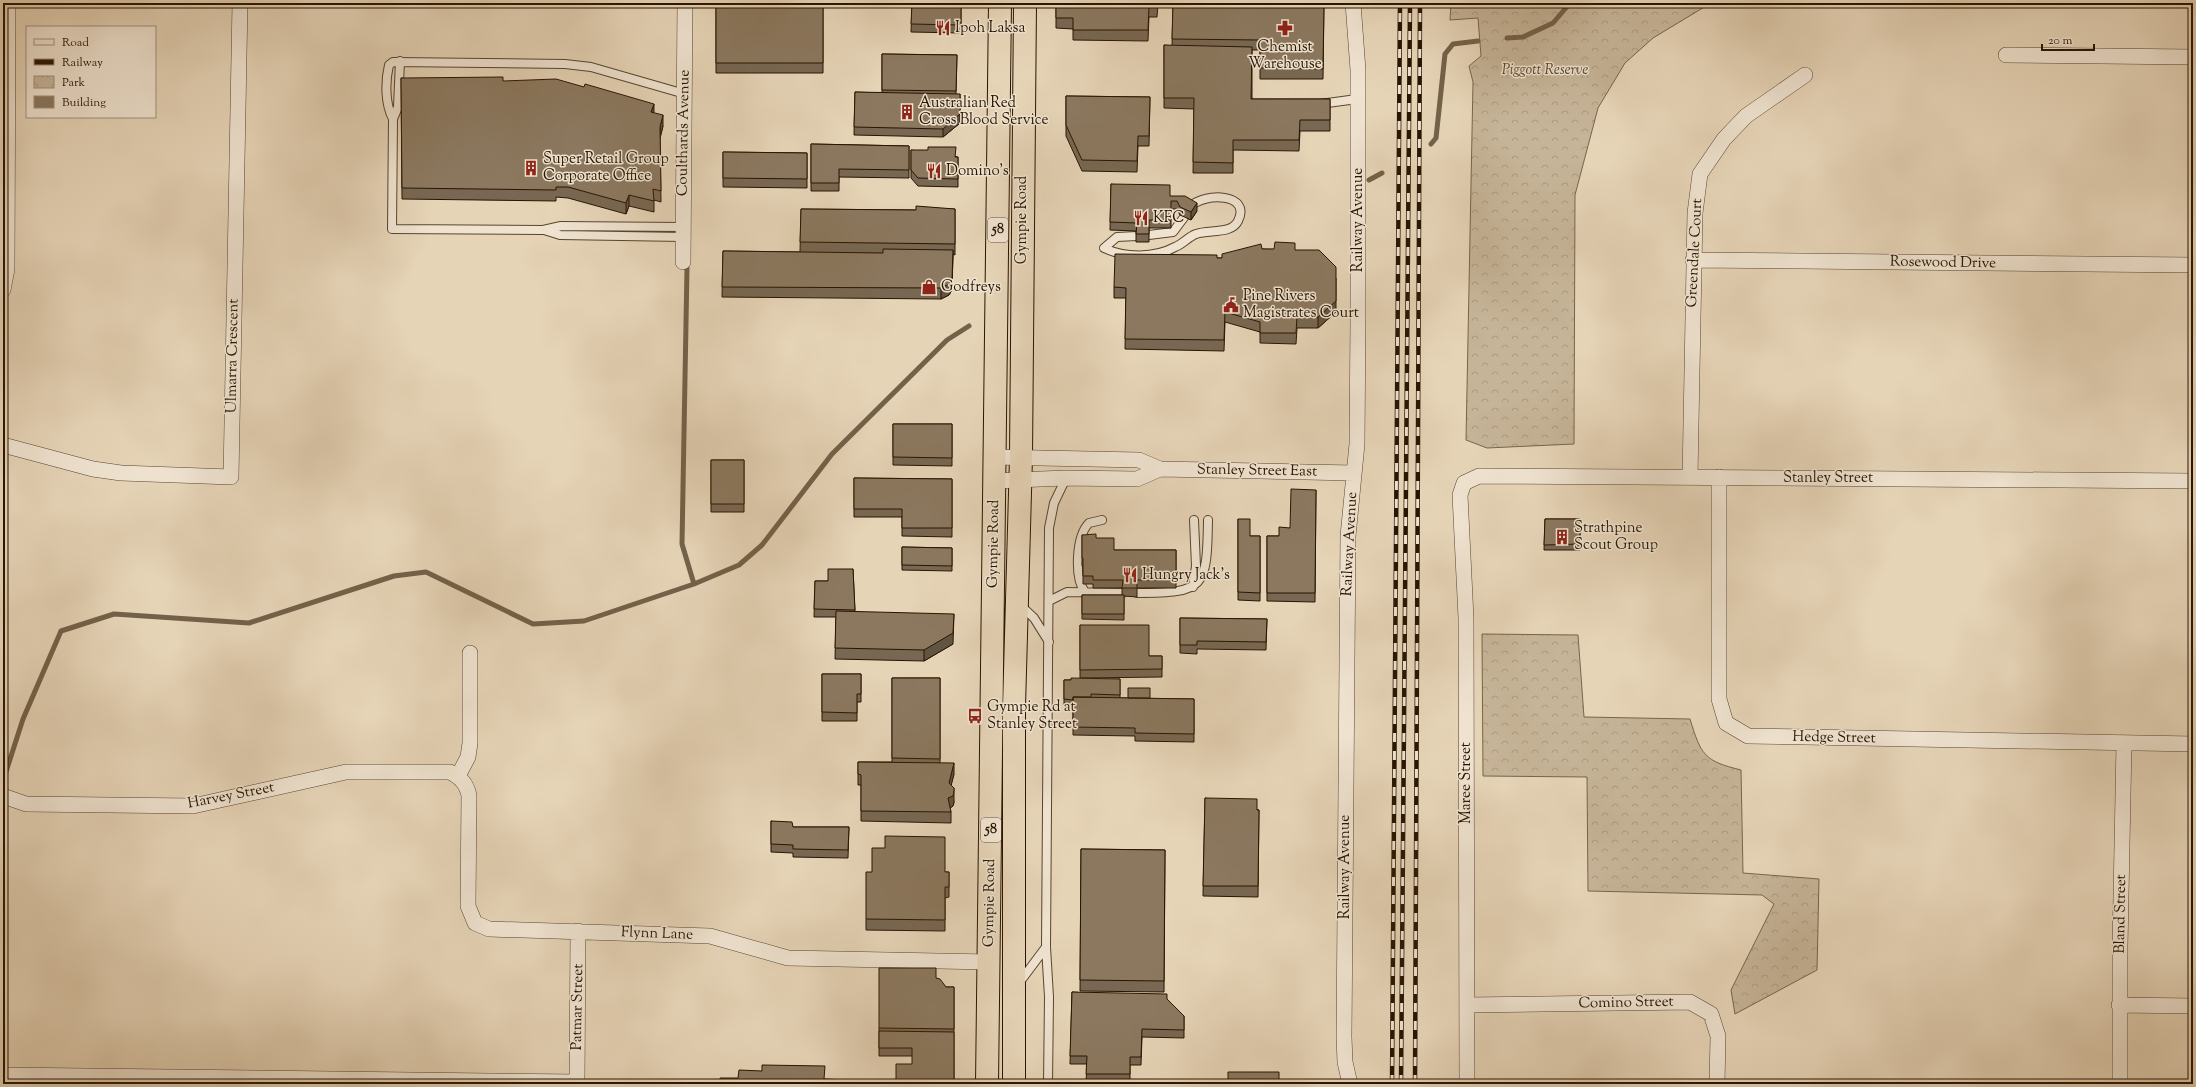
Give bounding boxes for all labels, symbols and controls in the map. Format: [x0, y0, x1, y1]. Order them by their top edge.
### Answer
place label: Ipoh Laksa [955, 18, 1025, 39]
restaurant icon: Ipoh Laksa [934, 19, 952, 37]
pharmacy icon: Chemist Warehouse [1276, 19, 1294, 37]
legend [26, 26, 156, 118]
scale bar [2042, 26, 2094, 52]
text: 20 m [2048, 32, 2073, 50]
text: Road [62, 34, 89, 52]
place label: Chemist Warehouse [1248, 37, 1322, 75]
text: Railway [62, 54, 103, 72]
park label: Piggott Reserve [1502, 60, 1588, 81]
street label: Coulthards Avenue [672, 70, 696, 196]
text: Park [62, 74, 85, 92]
place label: Australian Red Cross Blood Service [919, 93, 1049, 131]
text: Building [62, 94, 106, 112]
building icon: Australian Red Cross Blood Service [898, 103, 916, 121]
place label: Super Retail Group Corporate Office [543, 149, 669, 187]
building icon: Super Retail Group Corporate Office [522, 159, 540, 177]
place label: Domino's [946, 161, 1009, 182]
restaurant icon: Domino's [925, 162, 943, 180]
street label: Railway Avenue [1348, 168, 1369, 272]
street label: Gympie Road [1012, 175, 1033, 264]
street label: Greendale Court [1682, 198, 1708, 308]
place label: KFC [1153, 208, 1184, 229]
restaurant icon: KFC [1132, 209, 1150, 227]
road number: 58 [988, 218, 1008, 242]
street label: Rosewood Drive [1890, 252, 1996, 274]
place label: Godfreys [941, 277, 1001, 298]
shop icon: Godfreys [920, 278, 938, 296]
place label: Pine Rivers Magistrates Court [1243, 286, 1359, 324]
public building icon: Pine Rivers Magistrates Court [1222, 296, 1240, 314]
street label: Ulmarra Crescent [221, 298, 245, 414]
street label: Stanley Street East [1197, 459, 1317, 483]
street label: Stanley Street [1783, 468, 1873, 489]
street label: Railway Avenue [1337, 491, 1363, 597]
street label: Gympie Road [983, 499, 1005, 588]
place label: Strathpine Scout Group [1574, 518, 1658, 556]
building icon: Strathpine Scout Group [1553, 528, 1571, 546]
place label: Hungry Jack's [1142, 565, 1230, 586]
restaurant icon: Hungry Jack's [1121, 566, 1139, 584]
place label: Gympie Rd at Stanley Street [987, 697, 1077, 735]
bus stop icon: Gympie Rd at Stanley Street [966, 707, 984, 725]
street label: Hedge Street [1792, 727, 1876, 749]
street label: Maree Street [1456, 742, 1477, 824]
street label: Harvey Street [186, 777, 276, 815]
street label: Railway Avenue [1335, 815, 1356, 919]
road number: 58 [981, 818, 1001, 842]
street label: Gympie Road [979, 858, 1001, 947]
street label: Bland Street [2110, 874, 2132, 954]
street label: Flynn Lane [620, 922, 694, 946]
street label: Patmar Street [567, 963, 589, 1051]
street label: Comino Street [1578, 992, 1674, 1014]

